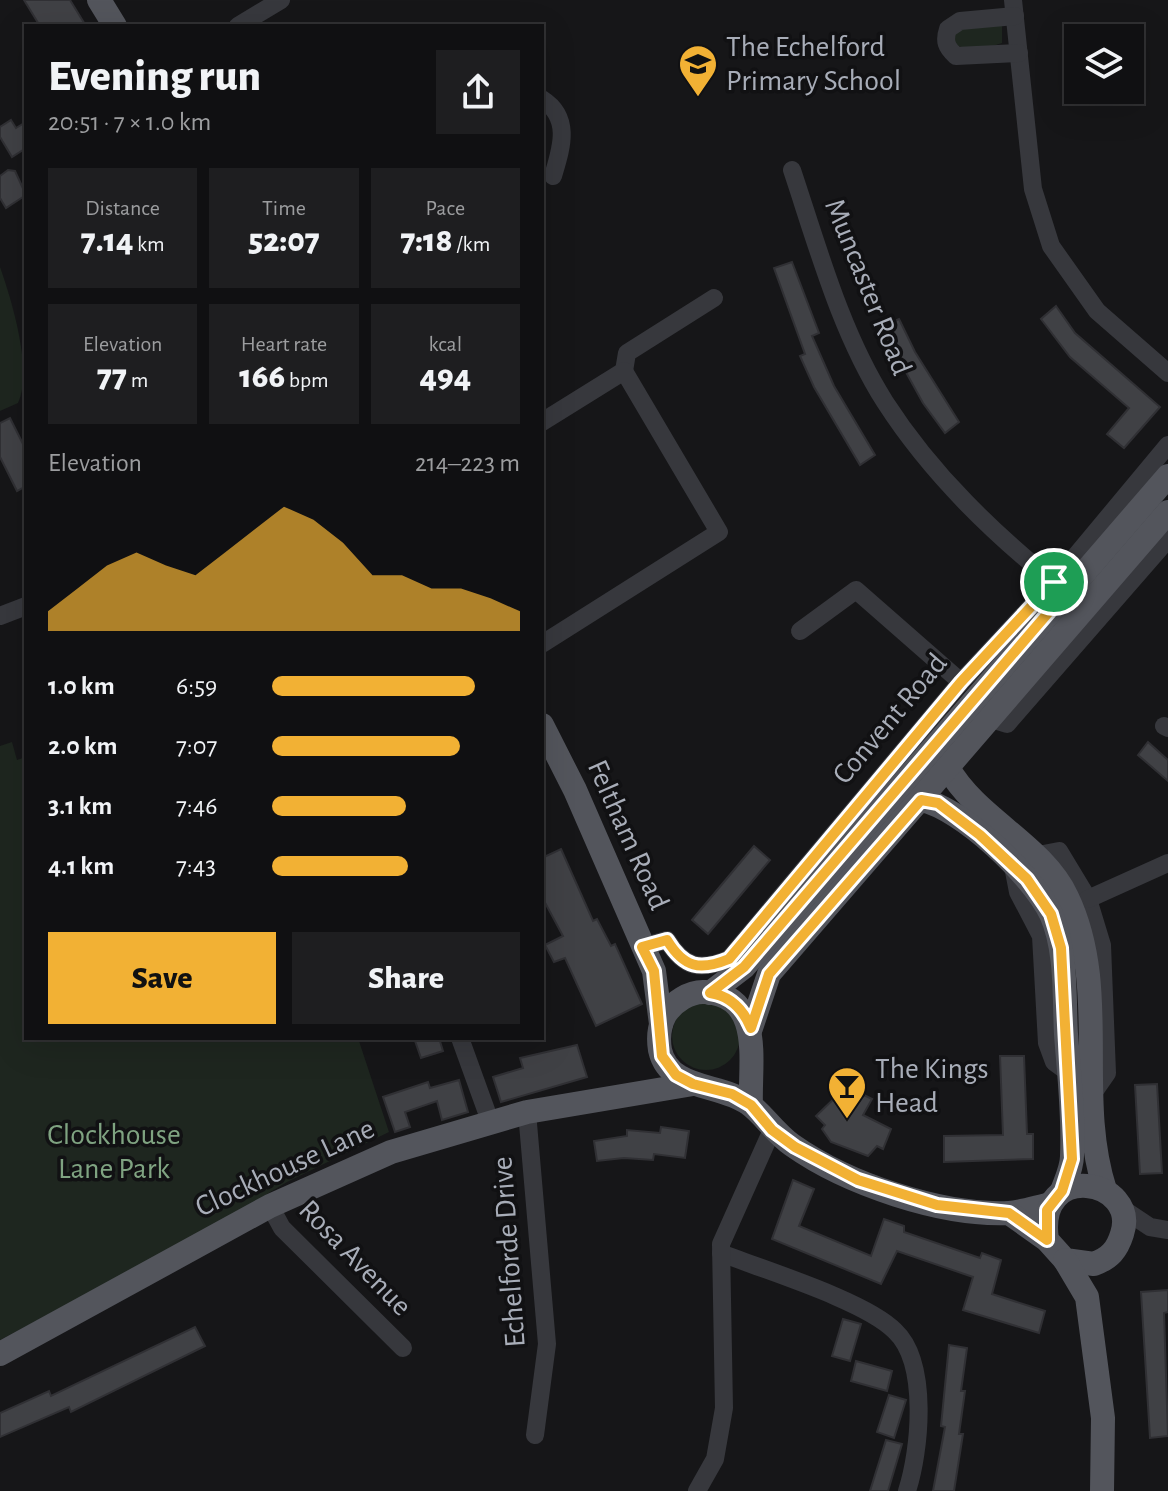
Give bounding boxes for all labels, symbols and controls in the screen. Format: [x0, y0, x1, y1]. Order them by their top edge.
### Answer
map controls [1064, 24, 1144, 104]
button: layers [1064, 24, 1144, 104]
place label: The Echelford Primary School [726, 32, 901, 96]
school or university icon: The Echelford Primary School [677, 43, 719, 98]
button: share [436, 50, 520, 134]
text: Evening run [48, 55, 261, 99]
text: 20:51 · 7 × 1.0 km [48, 109, 211, 135]
street label: Muncaster Road [819, 195, 917, 379]
text: Distance [85, 197, 160, 219]
text: Time [262, 197, 306, 219]
text: Pace [426, 197, 465, 219]
text: 7.14 [81, 224, 133, 258]
text: 52:07 [248, 224, 320, 258]
text: 7:18 [400, 224, 453, 258]
text: km [133, 233, 165, 255]
text: /km [453, 233, 490, 255]
text: Elevation [83, 333, 162, 355]
text: Heart rate [241, 333, 327, 355]
text: kcal [429, 333, 462, 355]
text: 77 [97, 360, 127, 394]
text: 166 [239, 360, 285, 394]
text: 494 [420, 360, 471, 394]
text: m [127, 369, 148, 391]
text: bpm [285, 369, 329, 391]
text: Elevation [48, 450, 142, 476]
text: 214–223 m [415, 450, 520, 476]
pin [1020, 548, 1088, 616]
icon: arrive [1032, 560, 1076, 604]
street label: Convent Road [827, 648, 953, 790]
text: 1.0 km [48, 673, 115, 699]
text: 6:59 [176, 673, 217, 699]
text: 2.0 km [48, 733, 118, 759]
text: 7:07 [176, 733, 217, 759]
street label: Feltham Road [582, 756, 674, 914]
text: 3.1 km [48, 793, 112, 819]
text: 7:46 [176, 793, 218, 819]
text: 4.1 km [48, 853, 114, 879]
text: 7:43 [176, 853, 216, 879]
button: Save [48, 932, 276, 1024]
button: Share [292, 932, 520, 1024]
place label: The Kings Head [875, 1054, 989, 1118]
bar icon: The Kings Head [826, 1065, 868, 1120]
street label: Clockhouse Lane [191, 1113, 379, 1223]
park label: Clockhouse Lane Park [47, 1120, 181, 1184]
street label: Echelforde Drive [487, 1155, 531, 1349]
street label: Rosa Avenue [293, 1194, 417, 1322]

